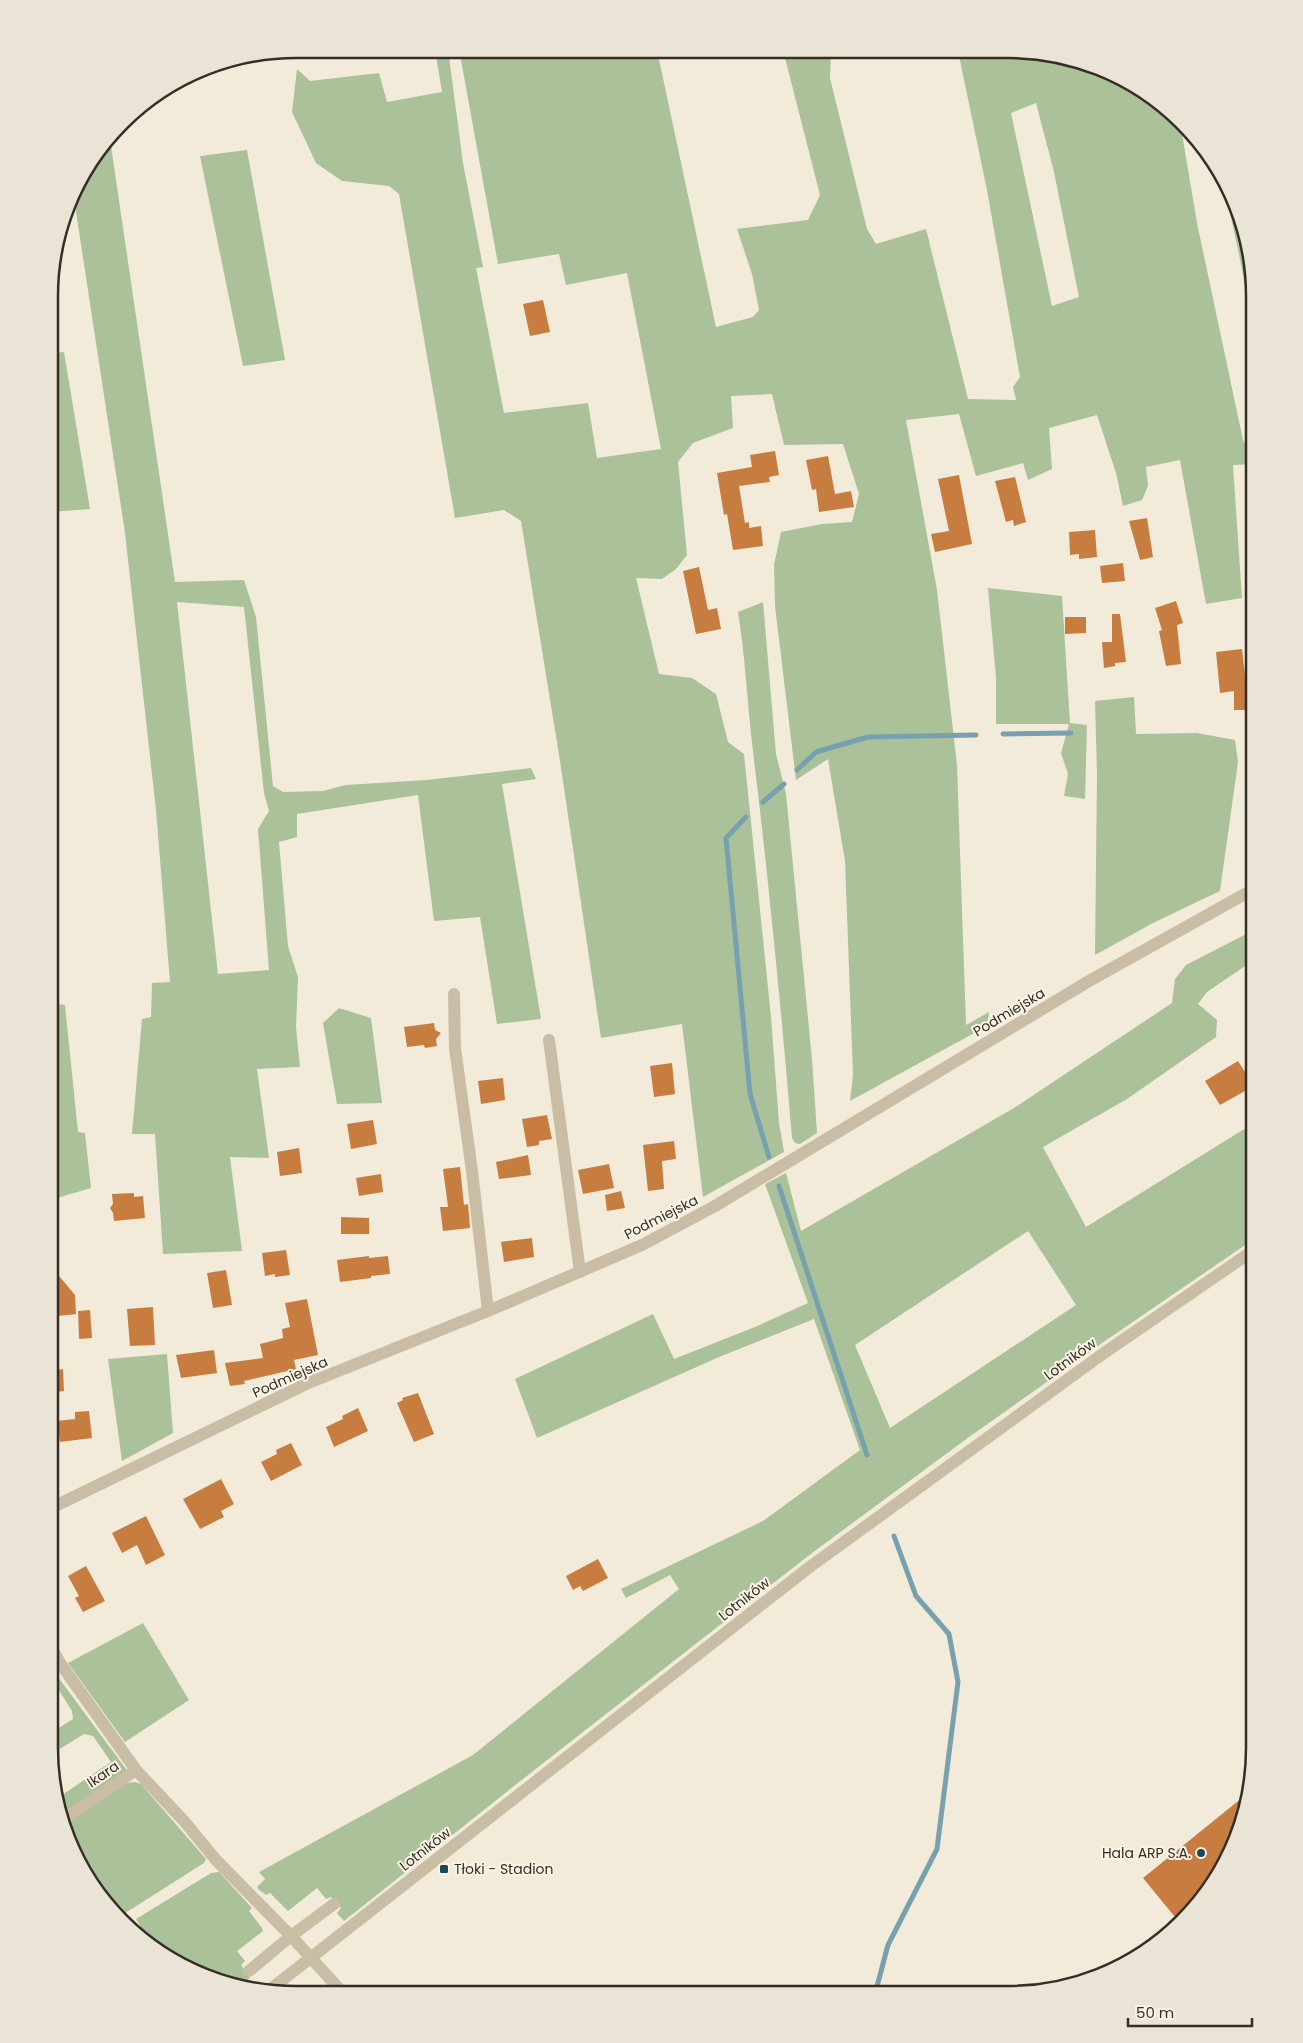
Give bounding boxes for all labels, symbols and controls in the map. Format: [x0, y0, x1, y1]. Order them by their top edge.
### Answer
street label: Podmiejska [969, 983, 1049, 1041]
street label: Podmiejska [621, 1190, 701, 1244]
street label: Lotników [1040, 1333, 1101, 1385]
street label: Podmiejska [249, 1351, 331, 1403]
street label: Lotników [714, 1572, 774, 1625]
street label: Ikara [83, 1756, 123, 1792]
street label: Lotników [395, 1822, 455, 1875]
place label: Hala ARP S.A. [1102, 1843, 1191, 1863]
marker: Hala ARP S.A. [1195, 1847, 1207, 1859]
place label: Tłoki - Stadion [454, 1859, 554, 1879]
marker: Tłoki - Stadion [438, 1863, 450, 1875]
scale bar [1128, 1996, 1252, 2028]
text: 50 m [1136, 2002, 1174, 2023]

